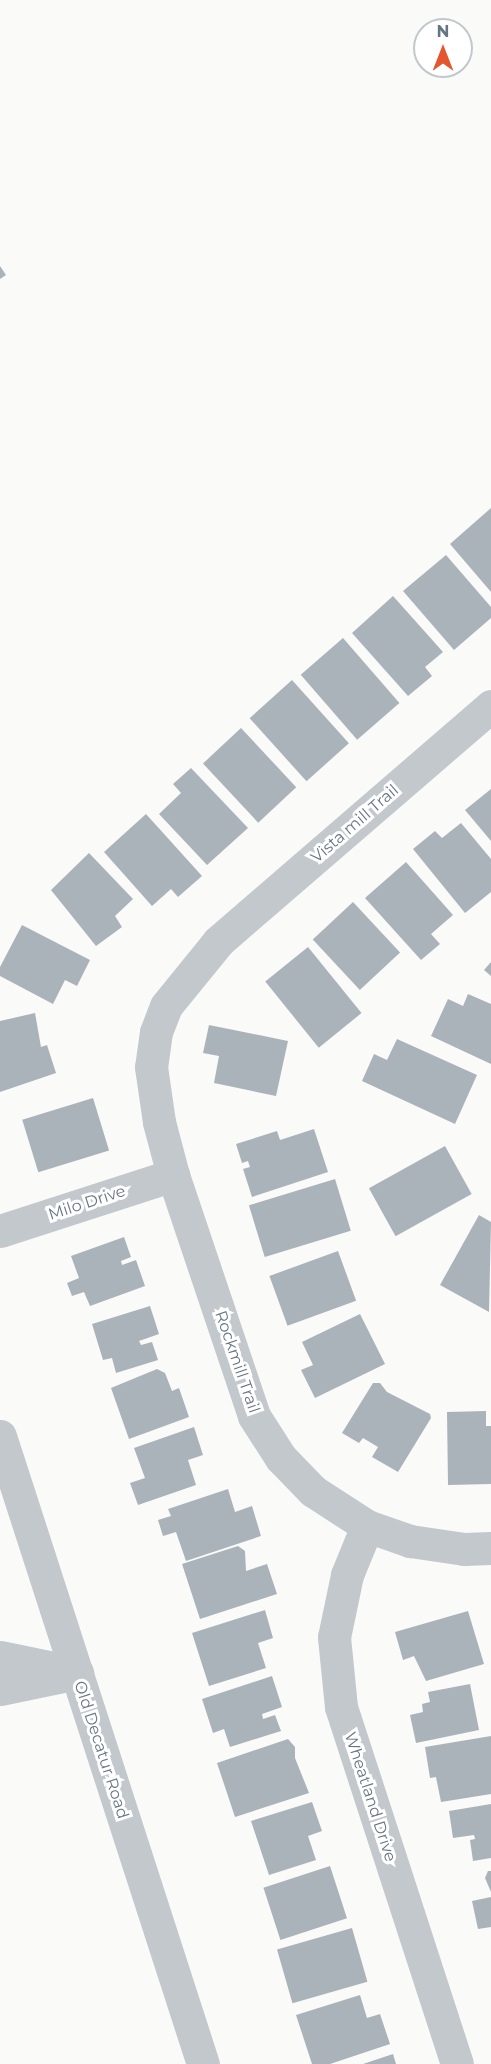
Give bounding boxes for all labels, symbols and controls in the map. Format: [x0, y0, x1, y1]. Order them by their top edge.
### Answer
north arrow [413, 18, 473, 78]
text: N [437, 22, 449, 41]
street label: Vista mill Trail [307, 781, 403, 867]
street label: Milo Drive [46, 1182, 128, 1224]
street label: Rockmill Trail [211, 1308, 263, 1416]
street label: Old Decatur Road [70, 1679, 132, 1821]
street label: Wheatland Drive [340, 1730, 400, 1864]

